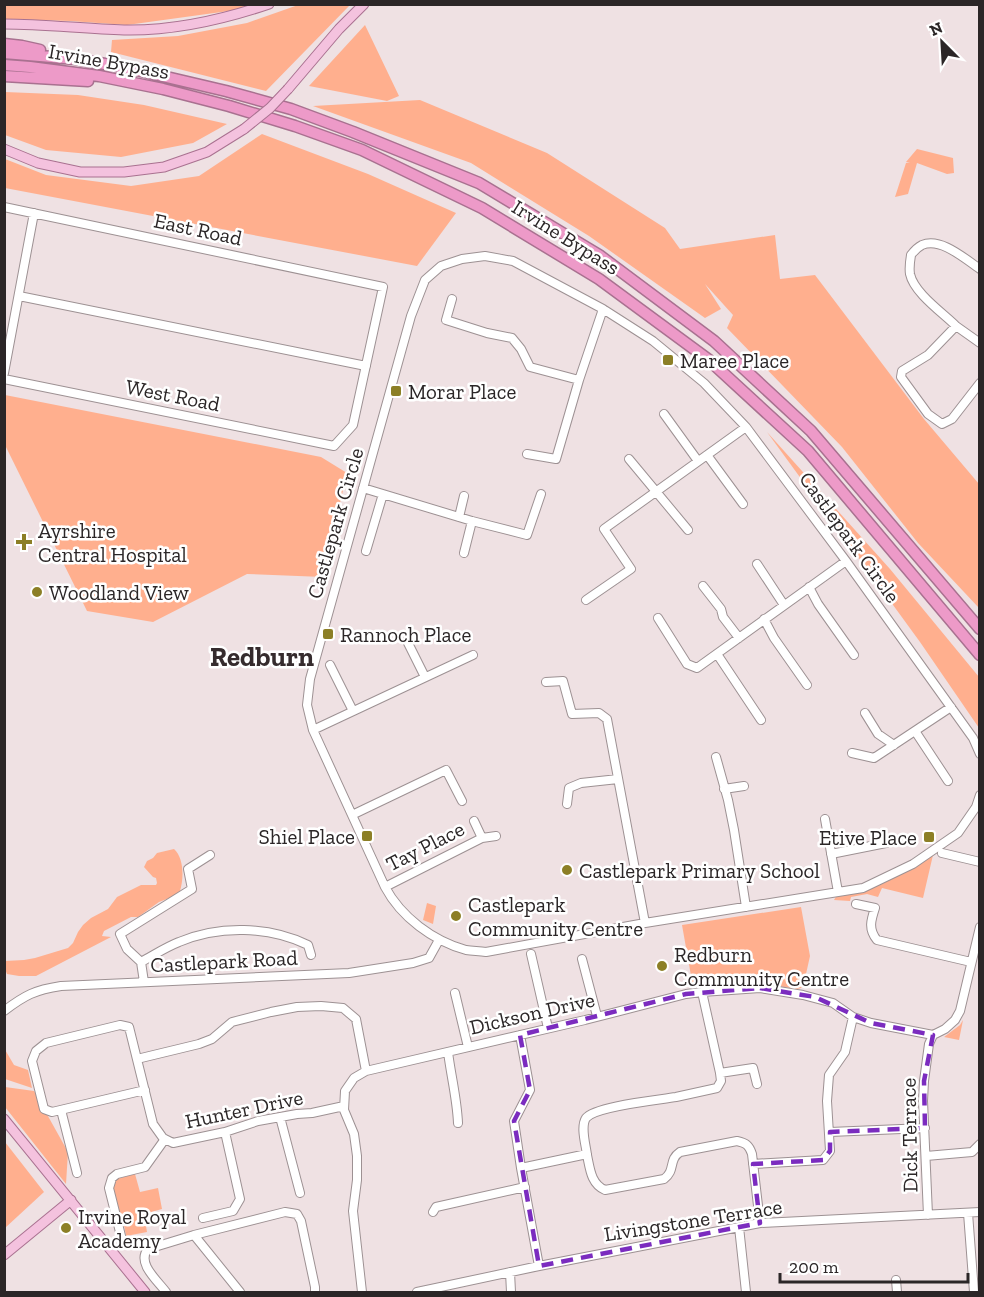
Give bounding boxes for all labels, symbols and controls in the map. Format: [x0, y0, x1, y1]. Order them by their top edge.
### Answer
north arrow [912, 12, 972, 72]
text: N [927, 18, 946, 40]
street label: Irvine Bypass [47, 38, 171, 84]
street label: Irvine Bypass [508, 194, 624, 280]
street label: East Road [152, 207, 245, 251]
place label: Maree Place [680, 348, 789, 373]
marker: Maree Place [661, 353, 675, 367]
street label: West Road [124, 374, 223, 416]
place label: Morar Place [408, 379, 517, 404]
marker: Morar Place [389, 384, 403, 398]
street label: Castlepark Circle [302, 445, 369, 601]
street label: Castlepark Circle [794, 467, 906, 607]
place label: Ayrshire Central Hospital [38, 518, 187, 567]
marker: Ayrshire Central Hospital [15, 533, 33, 551]
place label: Woodland View [49, 580, 189, 605]
marker: Woodland View [30, 585, 44, 599]
place label: Rannoch Place [340, 622, 471, 647]
marker: Rannoch Place [321, 627, 335, 641]
district label: Redburn [210, 641, 314, 673]
street label: Tay Place [382, 816, 468, 876]
place label: Shiel Place [259, 824, 355, 849]
place label: Etive Place [819, 825, 917, 850]
marker: Shiel Place [360, 829, 374, 843]
marker: Etive Place [922, 830, 936, 844]
place label: Castlepark Primary School [579, 858, 820, 883]
marker: Castlepark Primary School [560, 863, 574, 877]
place label: Castlepark Community Centre [468, 892, 643, 941]
marker: Castlepark Community Centre [449, 909, 463, 923]
place label: Redburn Community Centre [674, 942, 849, 991]
street label: Castlepark Road [150, 945, 299, 977]
marker: Redburn Community Centre [655, 959, 669, 973]
street label: Dickson Drive [467, 986, 597, 1040]
street label: Dick Terrace [895, 1077, 922, 1193]
street label: Hunter Drive [183, 1084, 305, 1134]
street label: Livingstone Terrace [602, 1194, 784, 1246]
place label: Irvine Royal Academy [78, 1204, 187, 1253]
marker: Irvine Royal Academy [59, 1221, 73, 1235]
scale bar [780, 1246, 968, 1284]
text: 200 m [789, 1256, 839, 1278]

